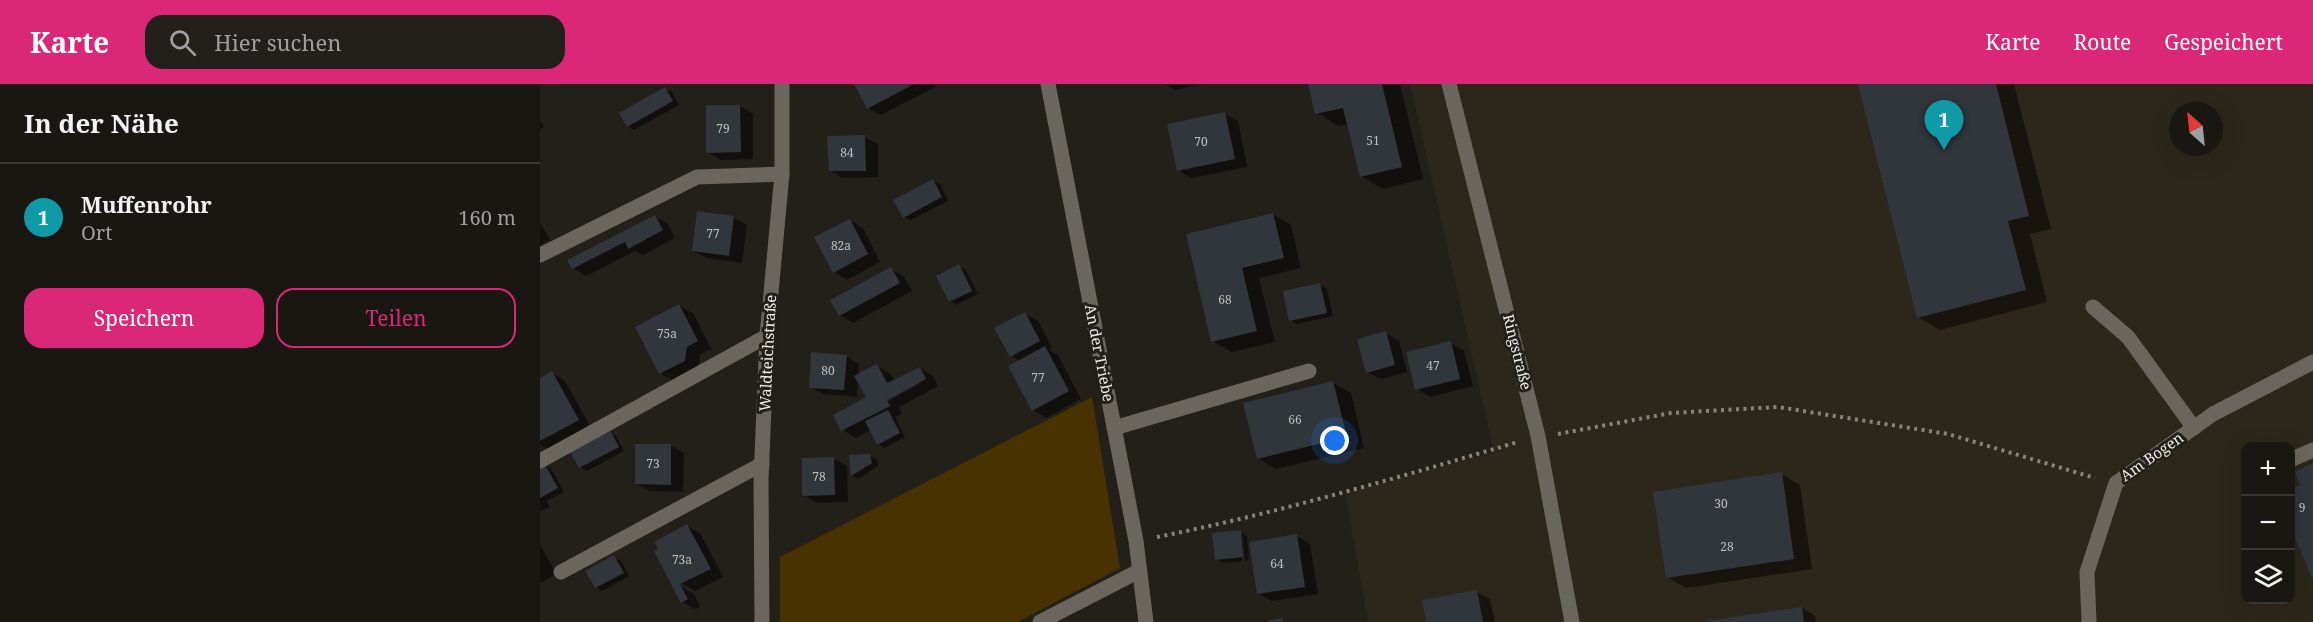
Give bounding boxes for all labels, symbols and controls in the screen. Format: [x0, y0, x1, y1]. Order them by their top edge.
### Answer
search box [145, 15, 565, 69]
text: Karte [30, 23, 109, 61]
icon: search [166, 26, 199, 59]
text: Hier suchen [214, 27, 341, 57]
text: Karte [1985, 28, 2040, 56]
text: Route [2073, 28, 2131, 56]
text: Gespeichert [2164, 28, 2283, 56]
pin: 1 [1924, 100, 1964, 150]
north arrow [2169, 102, 2223, 156]
text: In der Nähe [24, 105, 179, 141]
house number: 79 [716, 120, 730, 137]
house number: 51 [1366, 132, 1380, 149]
house number: 70 [1194, 133, 1208, 150]
house number: 84 [840, 144, 854, 161]
text: Muffenrohr [81, 189, 212, 219]
text: 1 [38, 204, 49, 231]
text: 160 m [458, 204, 516, 231]
text: Ort [81, 219, 112, 246]
house number: 77 [706, 225, 720, 242]
house number: 82a [831, 237, 851, 254]
button: Speichern [24, 288, 264, 348]
button: Teilen [276, 288, 516, 348]
house number: 68 [1218, 291, 1232, 308]
street label: Waldteichstraße [754, 294, 780, 412]
street label: An der Triebe [1081, 302, 1119, 403]
street label: Ringstraße [1499, 312, 1537, 392]
house number: 75a [657, 325, 677, 342]
house number: 47 [1426, 357, 1440, 374]
house number: 80 [821, 362, 835, 379]
house number: 77 [1031, 369, 1045, 386]
house number: 66 [1288, 411, 1302, 428]
your location [1320, 426, 1349, 455]
street label: Am Bogen [2116, 427, 2187, 485]
map controls [2241, 442, 2295, 604]
button: + [2241, 442, 2295, 496]
house number: 73 [646, 455, 660, 472]
house number: 78 [812, 468, 826, 485]
house number: 30 [1714, 495, 1728, 512]
button: − [2241, 496, 2295, 550]
house number: 9 [2299, 499, 2305, 516]
house number: 28 [1720, 538, 1734, 555]
button: layers [2241, 550, 2295, 604]
house number: 73a [672, 551, 692, 568]
house number: 64 [1270, 555, 1284, 572]

